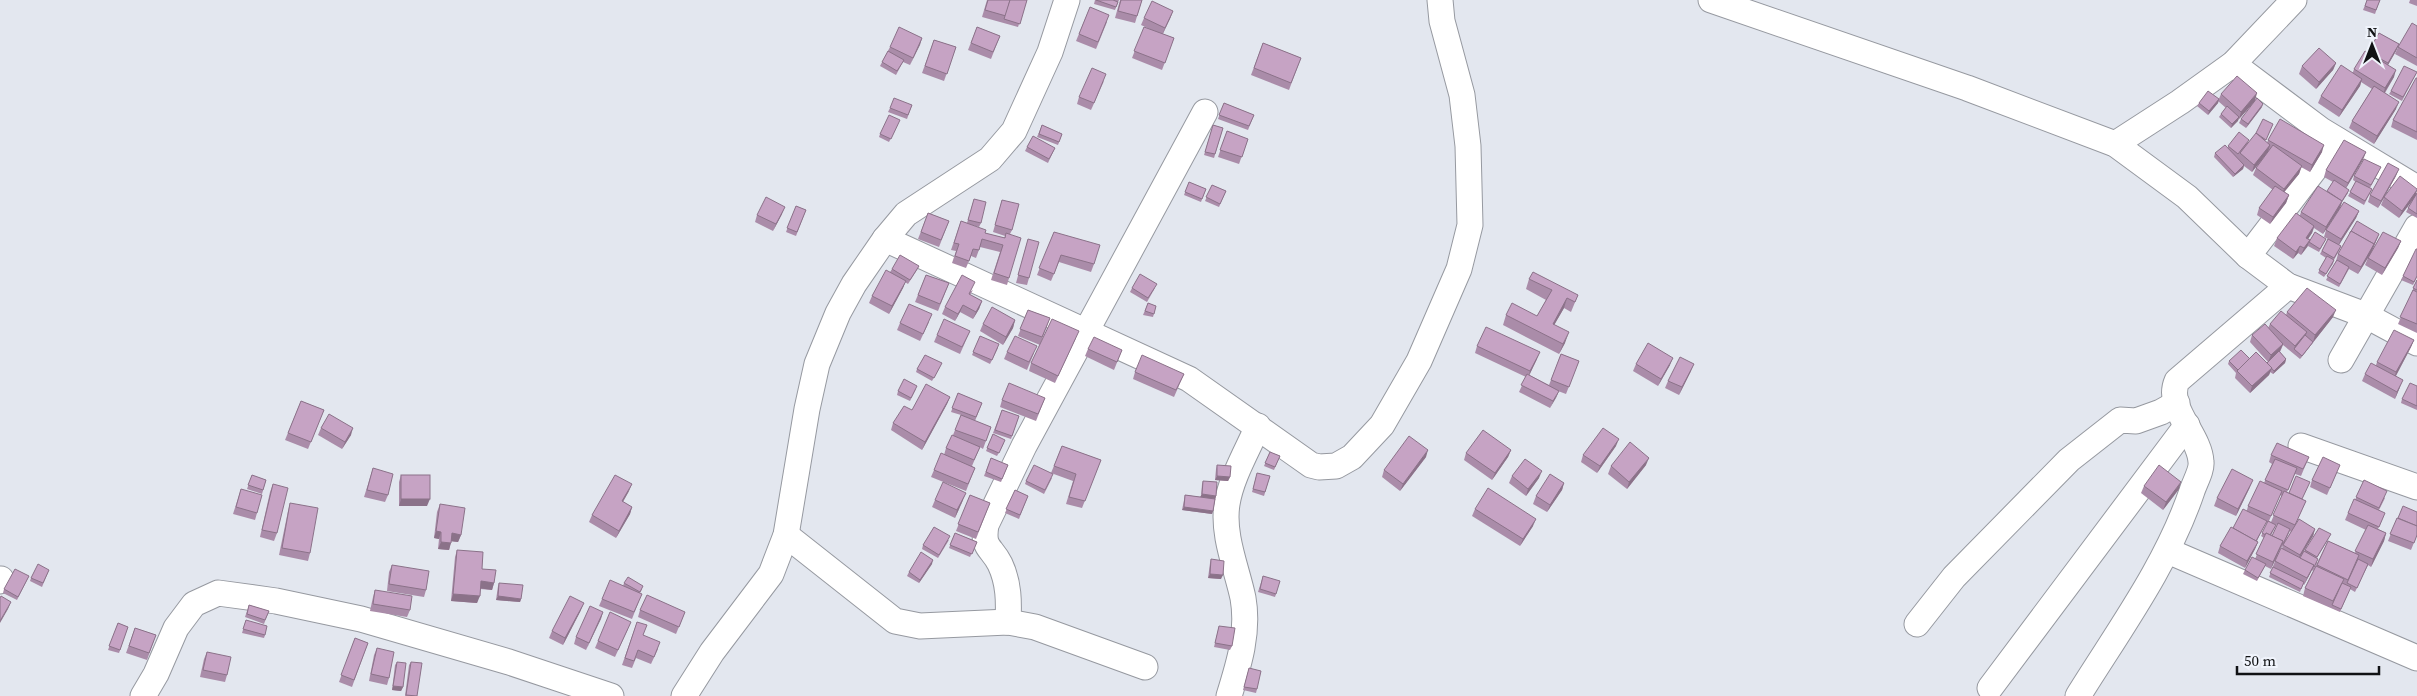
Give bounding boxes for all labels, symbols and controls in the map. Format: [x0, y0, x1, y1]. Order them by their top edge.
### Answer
north arrow [2347, 20, 2397, 70]
text: N [2367, 22, 2377, 42]
scale bar [2237, 644, 2380, 676]
text: 50 m [2244, 650, 2276, 671]

